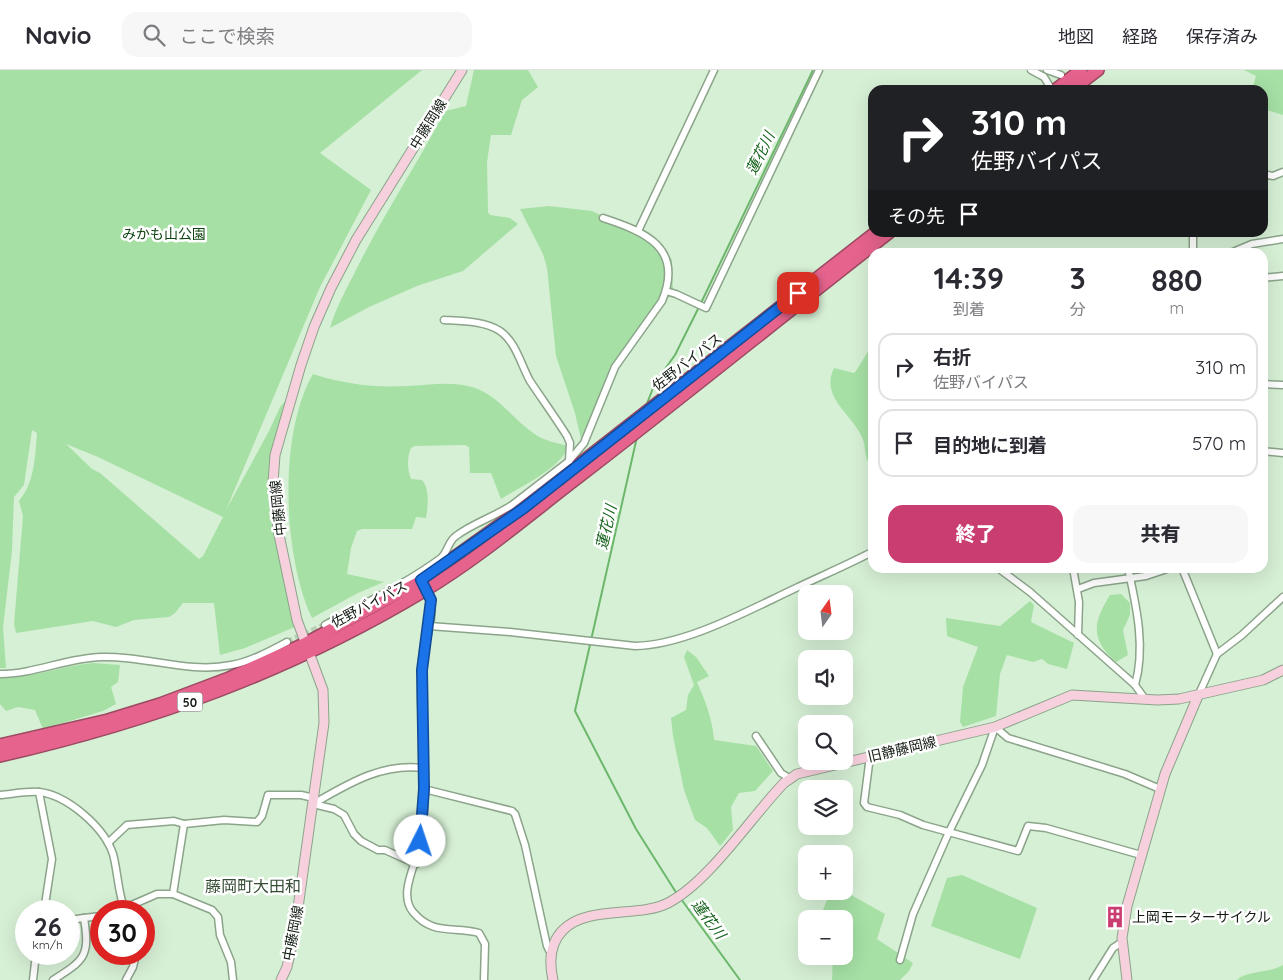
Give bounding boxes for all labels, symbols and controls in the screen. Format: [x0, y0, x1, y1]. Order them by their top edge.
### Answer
search box [122, 12, 472, 57]
text: Navio [25, 20, 92, 50]
icon: search [140, 21, 168, 49]
text: ここで検索 [180, 24, 275, 48]
text: 地図 [1058, 25, 1094, 48]
text: 経路 [1122, 25, 1158, 48]
text: 保存済み [1186, 25, 1258, 48]
street label: 中藤岡線 [406, 95, 450, 153]
text: 310 m [971, 100, 1067, 144]
icon: right [888, 105, 953, 170]
water label: 蓮花川 [742, 127, 779, 177]
text: 佐野バイパス [971, 147, 1103, 175]
icon: arrive [955, 200, 983, 228]
text: その先 [888, 204, 945, 228]
park label: みかも山公園 [122, 225, 206, 243]
text: 14:39 [933, 259, 1004, 297]
text: 3 [1070, 259, 1086, 297]
text: 880 [1151, 261, 1203, 299]
pin [777, 272, 819, 314]
icon: arrive [784, 279, 812, 307]
text: m [1170, 298, 1184, 318]
text: 到着 [953, 299, 985, 319]
text: 分 [1070, 299, 1086, 319]
street label: 佐野バイパス [648, 329, 726, 395]
text: 右折 [933, 345, 971, 369]
icon: right [890, 353, 918, 381]
text: 310 m [1195, 355, 1246, 379]
text: 佐野バイパス [933, 372, 1029, 392]
icon: arrive [890, 429, 918, 457]
text: 570 m [1192, 431, 1246, 455]
text: 目的地に到着 [933, 433, 1047, 457]
street label: 中藤岡線 [266, 479, 290, 537]
water label: 蓮花川 [592, 501, 621, 551]
button: 終了 [888, 505, 1063, 563]
button: 共有 [1073, 505, 1248, 563]
street label: 佐野バイパス [328, 576, 410, 632]
north arrow [798, 585, 852, 640]
map controls [798, 585, 853, 965]
button: sound [798, 650, 853, 705]
road number: 50 [178, 692, 202, 712]
button: search [798, 715, 853, 770]
street label: 旧静藤岡線 [866, 732, 938, 766]
button: layers [798, 780, 853, 835]
position arrow [393, 814, 445, 866]
button: + [798, 845, 853, 900]
district label: 藤岡町大田和 [205, 876, 301, 896]
water label: 蓮花川 [688, 895, 731, 944]
speed limit sign: 30 [90, 900, 155, 965]
street label: 中藤岡線 [279, 904, 307, 962]
building icon: 上岡モーターサイクル [1102, 904, 1128, 930]
place label: 上岡モーターサイクル [1132, 908, 1271, 926]
button: − [798, 910, 853, 965]
text: 26 [33, 911, 62, 942]
text: km/h [32, 937, 63, 952]

